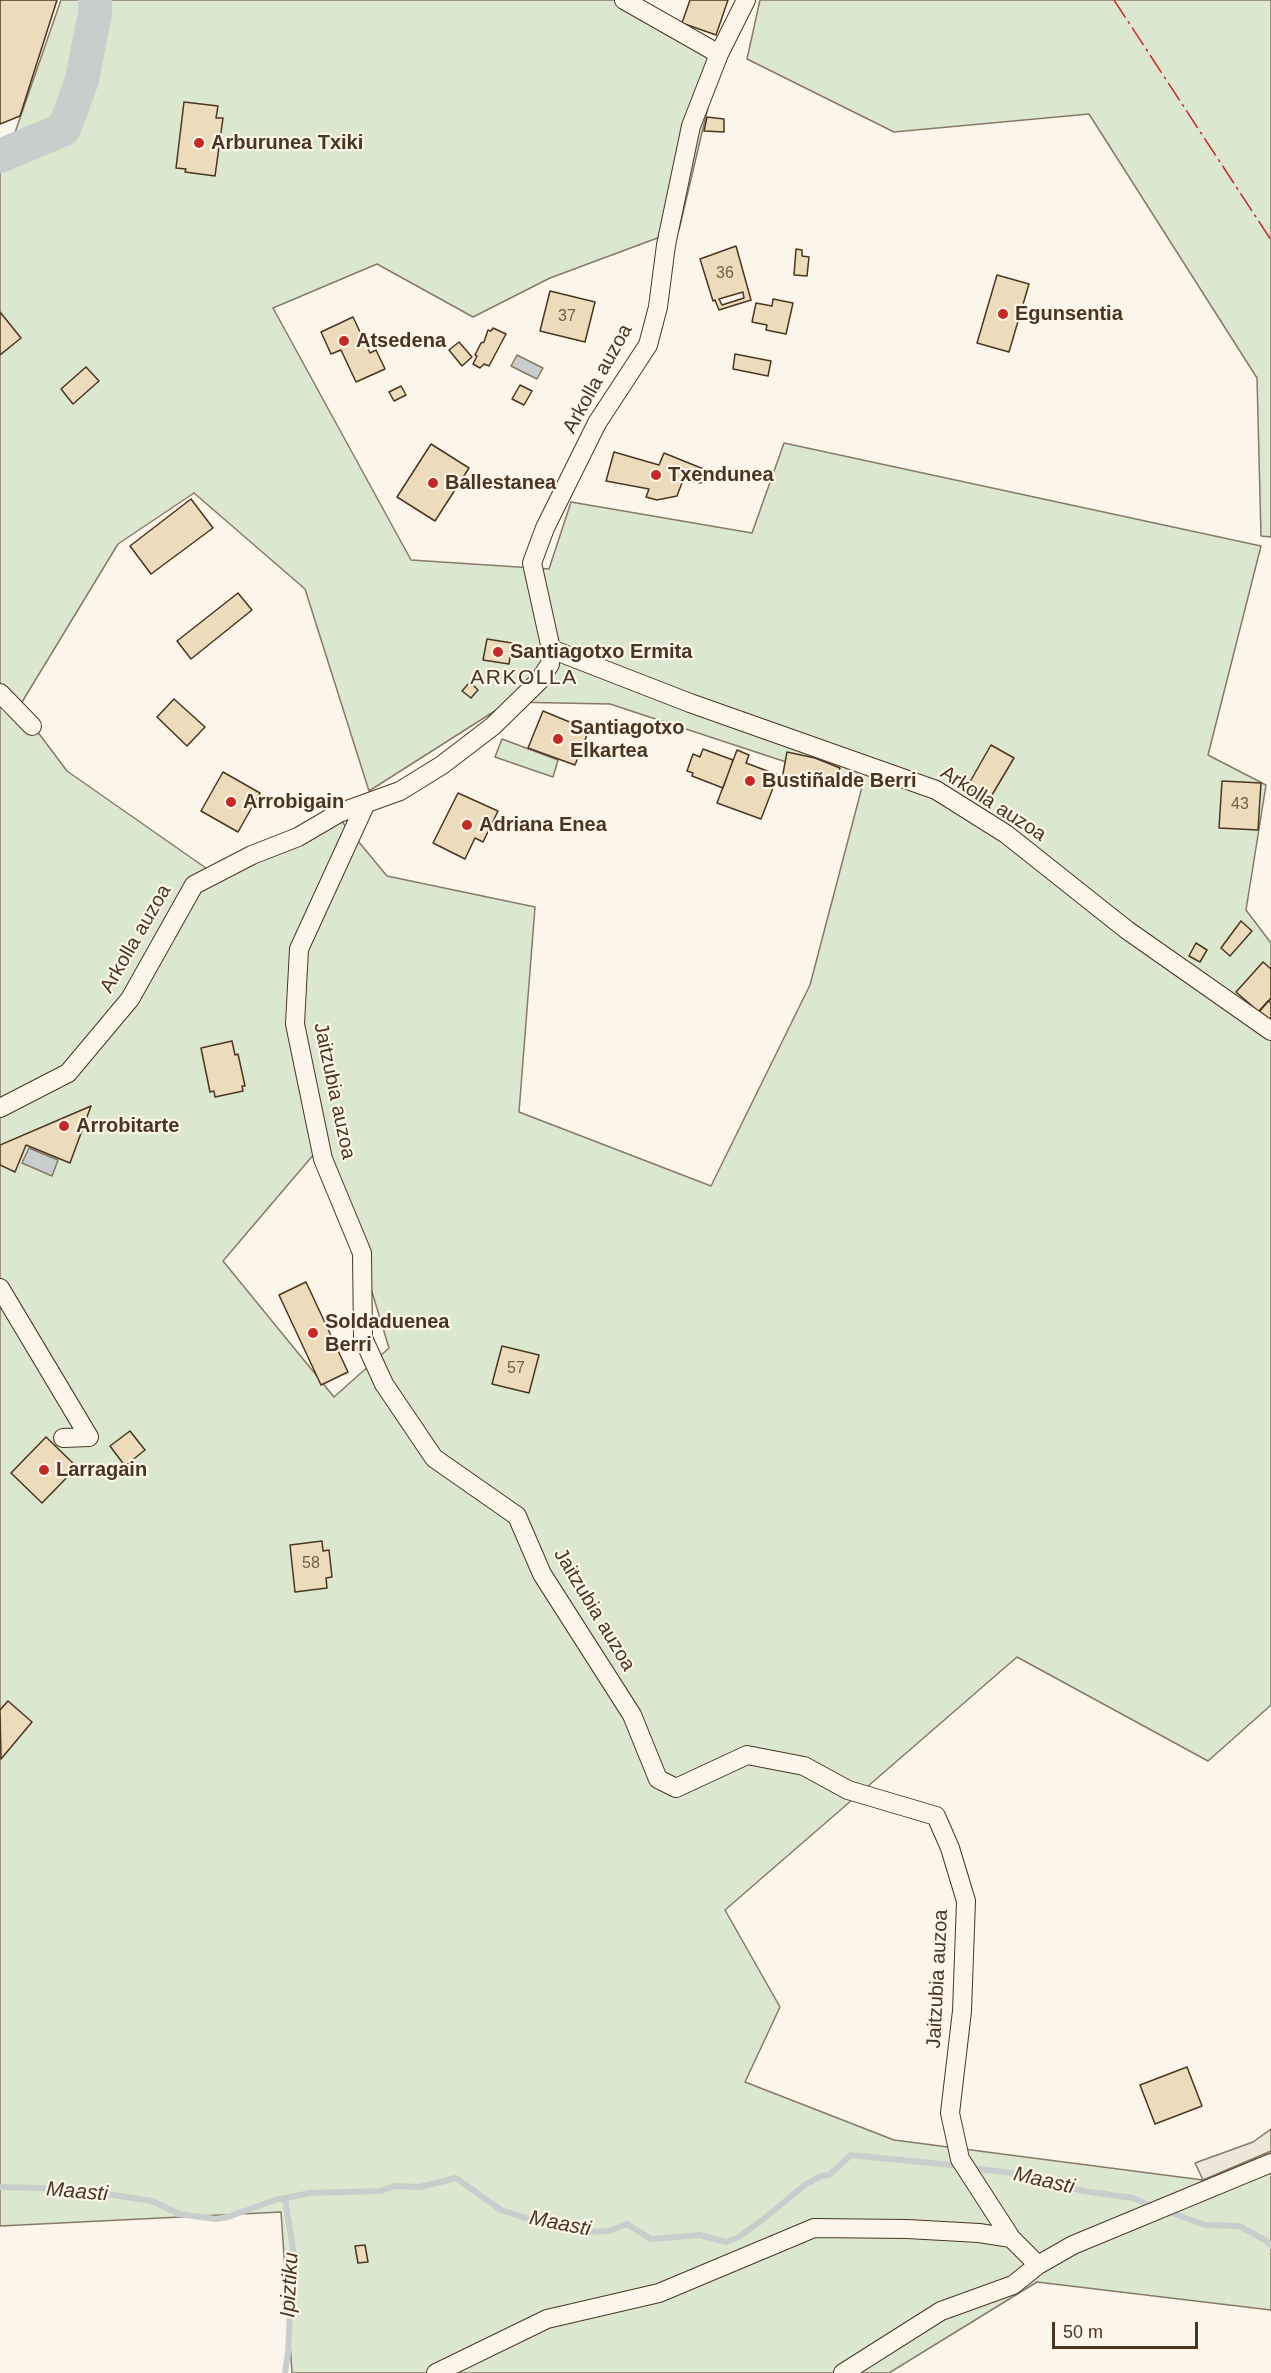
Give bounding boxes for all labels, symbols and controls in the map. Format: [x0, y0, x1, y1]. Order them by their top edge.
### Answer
place label: Arburunea Txiki [211, 131, 363, 155]
marker: Arburunea Txiki [192, 136, 206, 150]
house number: 36 [716, 264, 734, 284]
place label: Egunsentia [1015, 302, 1123, 326]
house number: 37 [558, 307, 576, 327]
marker: Egunsentia [996, 307, 1010, 321]
street label: Arkolla auzoa [558, 320, 638, 438]
place label: Atsedena [356, 329, 446, 353]
marker: Atsedena [337, 334, 351, 348]
place label: Txendunea [668, 463, 774, 487]
marker: Txendunea [649, 468, 663, 482]
place label: Ballestanea [445, 471, 556, 495]
marker: Ballestanea [426, 476, 440, 490]
place label: Santiagotxo Ermita [510, 640, 692, 664]
marker: Santiagotxo Ermita [491, 645, 505, 659]
district label: ARKOLLA [470, 665, 578, 691]
place label: Santiagotxo Elkartea [570, 716, 684, 763]
marker: Santiagotxo Elkartea [551, 732, 565, 746]
street label: Arkolla auzoa [936, 761, 1050, 847]
place label: Bustiñalde Berri [762, 769, 916, 793]
marker: Bustiñalde Berri [743, 774, 757, 788]
place label: Arrobigain [243, 790, 344, 814]
marker: Arrobigain [224, 795, 238, 809]
house number: 43 [1231, 795, 1249, 815]
place label: Adriana Enea [479, 813, 607, 837]
marker: Adriana Enea [460, 818, 474, 832]
street label: Arkolla auzoa [95, 881, 177, 997]
street label: Jaitzubia auzoa [308, 1021, 360, 1161]
place label: Arrobitarte [76, 1114, 179, 1138]
marker: Arrobitarte [57, 1119, 71, 1133]
place label: Soldaduenea Berri [325, 1310, 449, 1357]
marker: Soldaduenea Berri [306, 1326, 320, 1340]
house number: 57 [507, 1359, 525, 1379]
place label: Larragain [56, 1458, 147, 1482]
marker: Larragain [37, 1463, 51, 1477]
street label: Jaitzubia auzoa [548, 1544, 640, 1676]
house number: 58 [302, 1554, 320, 1574]
street label: Jaitzubia auzoa [922, 1909, 954, 2049]
water label: Maasti [1011, 2162, 1077, 2200]
water label: Maasti [45, 2177, 109, 2207]
water label: Maasti [527, 2206, 593, 2242]
water label: Ipiztiku [276, 2252, 304, 2318]
scale bar [1055, 2310, 1200, 2348]
text: 50 m [1063, 2322, 1103, 2342]

